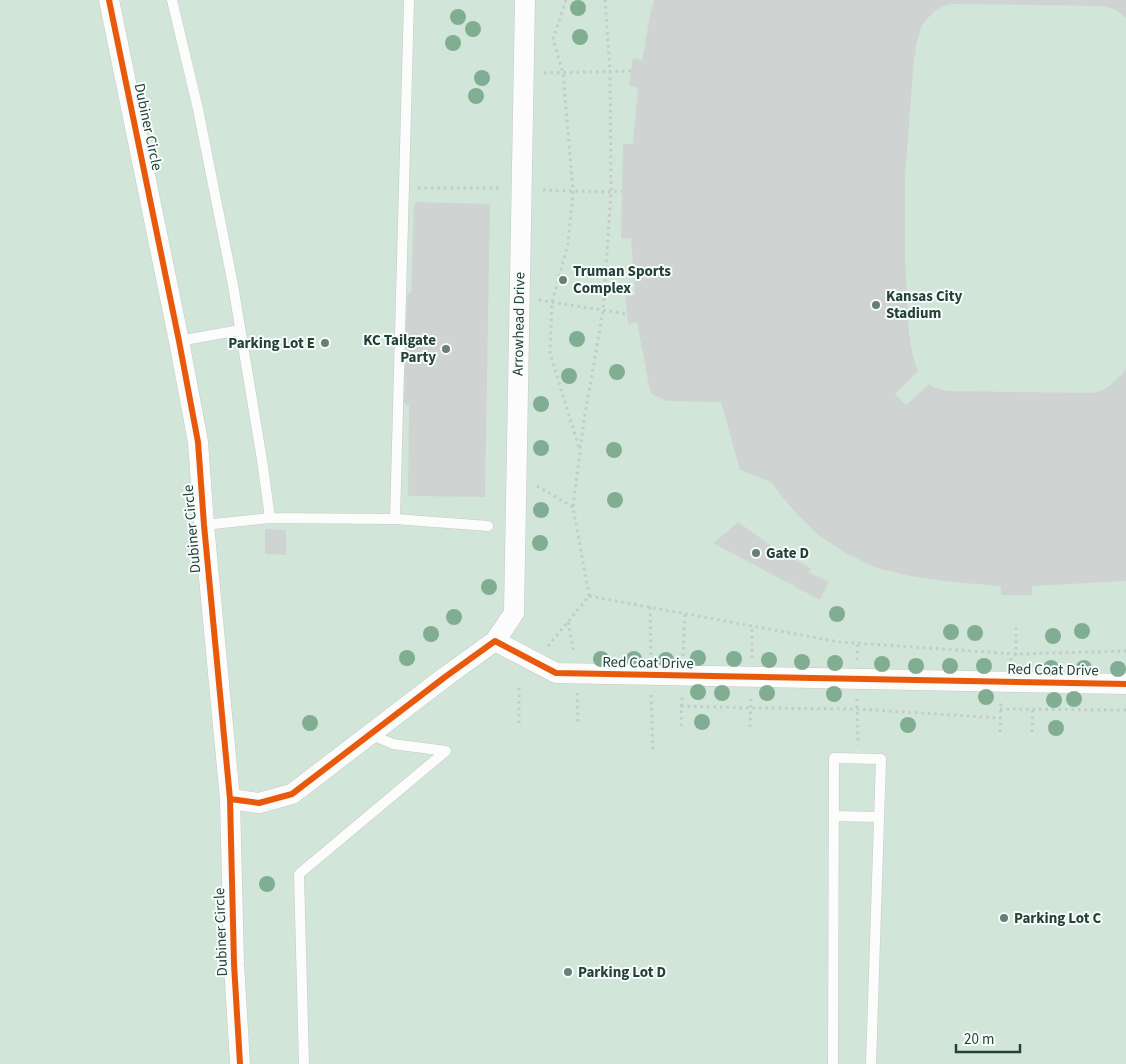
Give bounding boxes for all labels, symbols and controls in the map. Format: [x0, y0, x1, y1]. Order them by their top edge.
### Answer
street label: Dubiner Circle [129, 81, 167, 173]
place label: Truman Sports Complex [573, 261, 671, 299]
street label: Arrowhead Drive [508, 272, 530, 376]
marker: Truman Sports Complex [557, 274, 569, 286]
place label: Kansas City Stadium [886, 286, 963, 324]
marker: Kansas City Stadium [870, 299, 882, 311]
place label: KC Tailgate Party [363, 330, 436, 368]
place label: Parking Lot E [228, 333, 315, 354]
marker: Parking Lot E [319, 337, 331, 349]
marker: KC Tailgate Party [440, 343, 452, 355]
street label: Dubiner Circle [178, 484, 206, 574]
place label: Gate D [766, 543, 809, 564]
marker: Gate D [750, 547, 762, 559]
street label: Red Coat Drive [602, 652, 694, 674]
street label: Red Coat Drive [1007, 659, 1099, 681]
street label: Dubiner Circle [209, 887, 233, 977]
place label: Parking Lot C [1014, 908, 1101, 929]
marker: Parking Lot C [998, 912, 1010, 924]
place label: Parking Lot D [578, 962, 666, 983]
marker: Parking Lot D [562, 966, 574, 978]
scale bar [956, 1022, 1020, 1054]
text: 20 m [964, 1029, 994, 1050]

